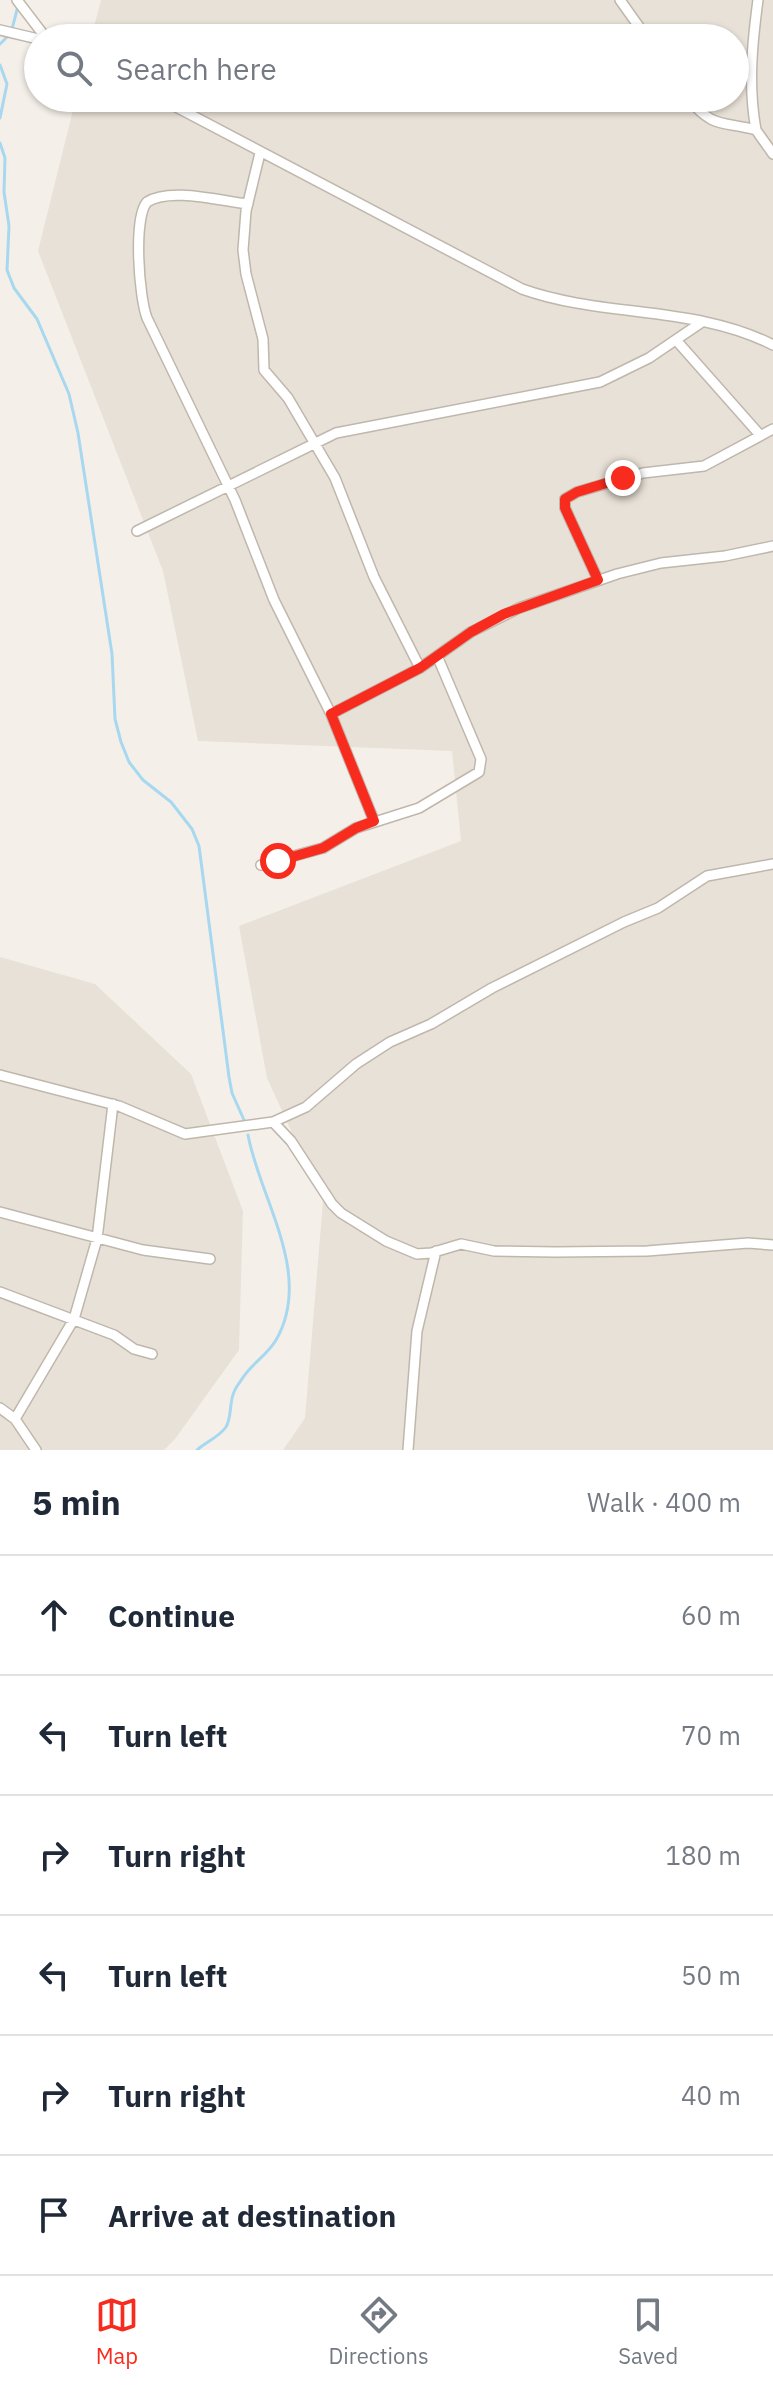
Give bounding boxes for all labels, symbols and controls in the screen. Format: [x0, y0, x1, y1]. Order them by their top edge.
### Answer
search box [24, 24, 749, 112]
icon: search [52, 46, 96, 90]
text: Search here [116, 49, 277, 88]
route end [605, 460, 641, 496]
route start [260, 843, 296, 879]
text: 5 min [32, 1480, 121, 1524]
text: Walk · 400 m [587, 1485, 741, 1519]
icon: ahead [32, 1593, 76, 1637]
text: Continue [108, 1596, 235, 1635]
text: 60 m [681, 1598, 741, 1632]
icon: left [32, 1713, 76, 1757]
text: Turn left [108, 1716, 227, 1755]
text: 70 m [681, 1718, 741, 1752]
icon: right [32, 1833, 76, 1877]
text: Turn right [108, 1836, 246, 1875]
text: 180 m [665, 1838, 741, 1872]
icon: left [32, 1953, 76, 1997]
text: Turn left [108, 1956, 227, 1995]
text: 50 m [681, 1958, 741, 1992]
icon: right [32, 2073, 76, 2117]
text: Turn right [108, 2076, 246, 2115]
text: 40 m [681, 2078, 741, 2112]
icon: arrive [32, 2193, 76, 2237]
text: Arrive at destination [108, 2196, 396, 2235]
tab: Map [95, 2293, 139, 2370]
tab: Directions [329, 2293, 429, 2370]
tab: Saved [618, 2293, 678, 2370]

